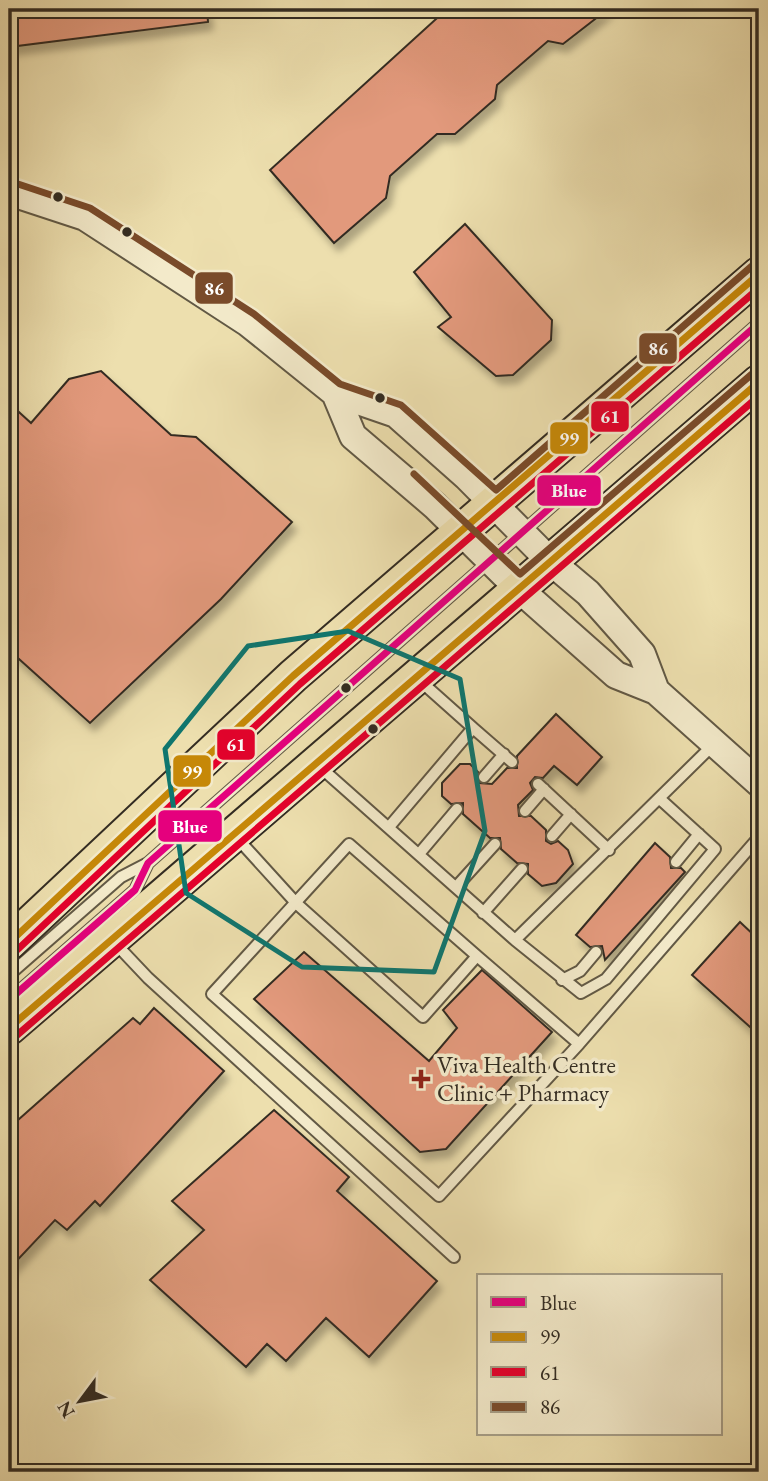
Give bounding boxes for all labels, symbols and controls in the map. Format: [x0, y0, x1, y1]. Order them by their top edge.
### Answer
unlabelled marker [51, 190, 65, 204]
unlabelled marker [120, 225, 134, 239]
line badge: 86 [194, 271, 234, 305]
text: 86 [204, 276, 224, 301]
line badge: 86 [638, 332, 678, 365]
text: 86 [648, 336, 668, 361]
unlabelled marker [373, 391, 387, 405]
line badge: 61 [590, 400, 630, 433]
text: 61 [600, 404, 620, 429]
line badge: 99 [549, 421, 589, 455]
text: 99 [559, 426, 579, 451]
line badge: Blue [536, 474, 602, 507]
text: Blue [551, 478, 587, 503]
unlabelled marker [339, 681, 353, 695]
unlabelled marker [366, 722, 380, 736]
line badge: 61 [216, 728, 256, 761]
text: 61 [226, 732, 246, 757]
line badge: 99 [172, 754, 212, 788]
text: 99 [182, 759, 202, 784]
line badge: Blue [157, 809, 223, 843]
text: Blue [172, 814, 208, 839]
place label: Viva Health Centre Clinic + Pharmacy [437, 1049, 616, 1108]
marker: Viva Health Centre Clinic + Pharmacy [411, 1069, 431, 1089]
legend [477, 1274, 722, 1436]
text: Blue [540, 1289, 577, 1316]
text: 99 [540, 1323, 560, 1350]
text: 61 [540, 1359, 560, 1386]
north arrow [46, 1366, 116, 1436]
text: 86 [540, 1393, 560, 1420]
text: N [51, 1396, 81, 1423]

